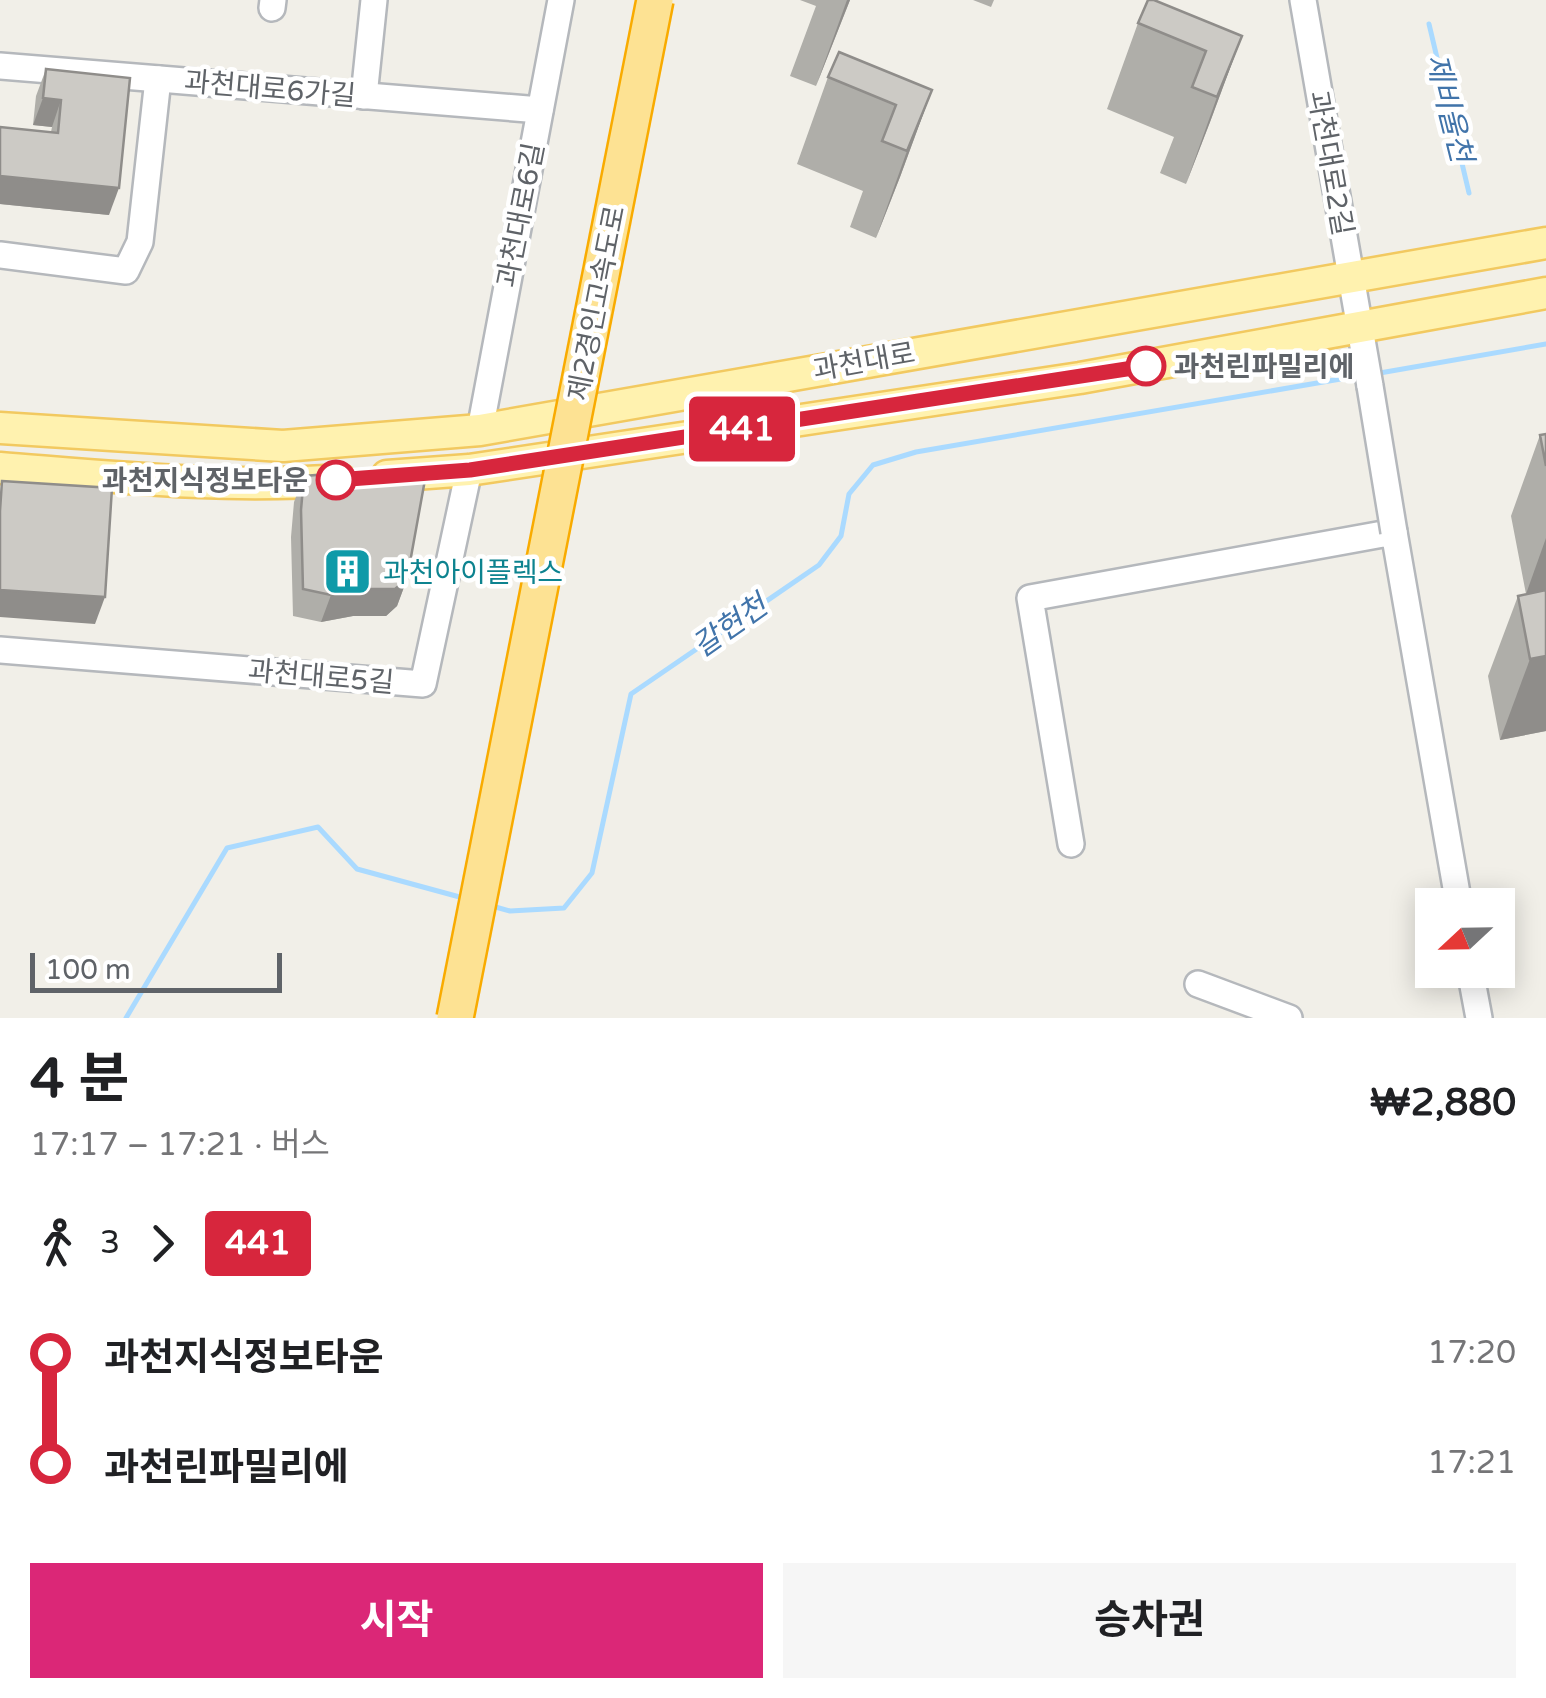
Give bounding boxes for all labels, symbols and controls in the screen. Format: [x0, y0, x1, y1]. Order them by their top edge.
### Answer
water label: 제비울천 [1417, 50, 1481, 169]
street label: 과천대로6가길 [183, 65, 357, 113]
street label: 과천대로2길 [1301, 88, 1359, 238]
street label: 과천대로6길 [490, 140, 552, 290]
street label: 제2경인고속도로 [561, 203, 633, 404]
street label: 과천대로 [810, 336, 918, 388]
marker: 과천린파밀리에 [1127, 347, 1165, 385]
place label: 과천린파밀리에 [1174, 350, 1354, 384]
line badge: 441 [684, 396, 800, 462]
text: 441 [709, 408, 775, 450]
marker: 과천지식정보타운 [317, 461, 355, 499]
place label: 과천지식정보타운 [102, 464, 308, 498]
building icon: 과천아이플렉스 [322, 546, 374, 598]
place label: 과천아이플렉스 [383, 556, 563, 590]
water label: 갈현천 [686, 586, 778, 665]
street label: 과천대로5길 [247, 654, 395, 700]
north arrow [1415, 888, 1515, 988]
map controls [1415, 888, 1515, 988]
scale bar [30, 948, 282, 993]
text: 100 m [45, 953, 131, 987]
text: 4 분 [30, 1047, 129, 1113]
text: ₩2,880 [1370, 1080, 1516, 1126]
text: 17:17 – 17:21 · 버스 [30, 1126, 330, 1164]
icon: walk [30, 1216, 85, 1271]
icon: forward [135, 1216, 190, 1271]
text: 441 [225, 1222, 291, 1264]
text: 3 [100, 1224, 120, 1262]
text: 17:20 [1427, 1334, 1516, 1372]
text: 과천지식정보타운 [104, 1335, 384, 1381]
text: 17:21 [1427, 1444, 1516, 1482]
text: 과천린파밀리에 [104, 1445, 349, 1491]
button: 시작 [30, 1563, 763, 1678]
button: 승차권 [783, 1563, 1516, 1678]

